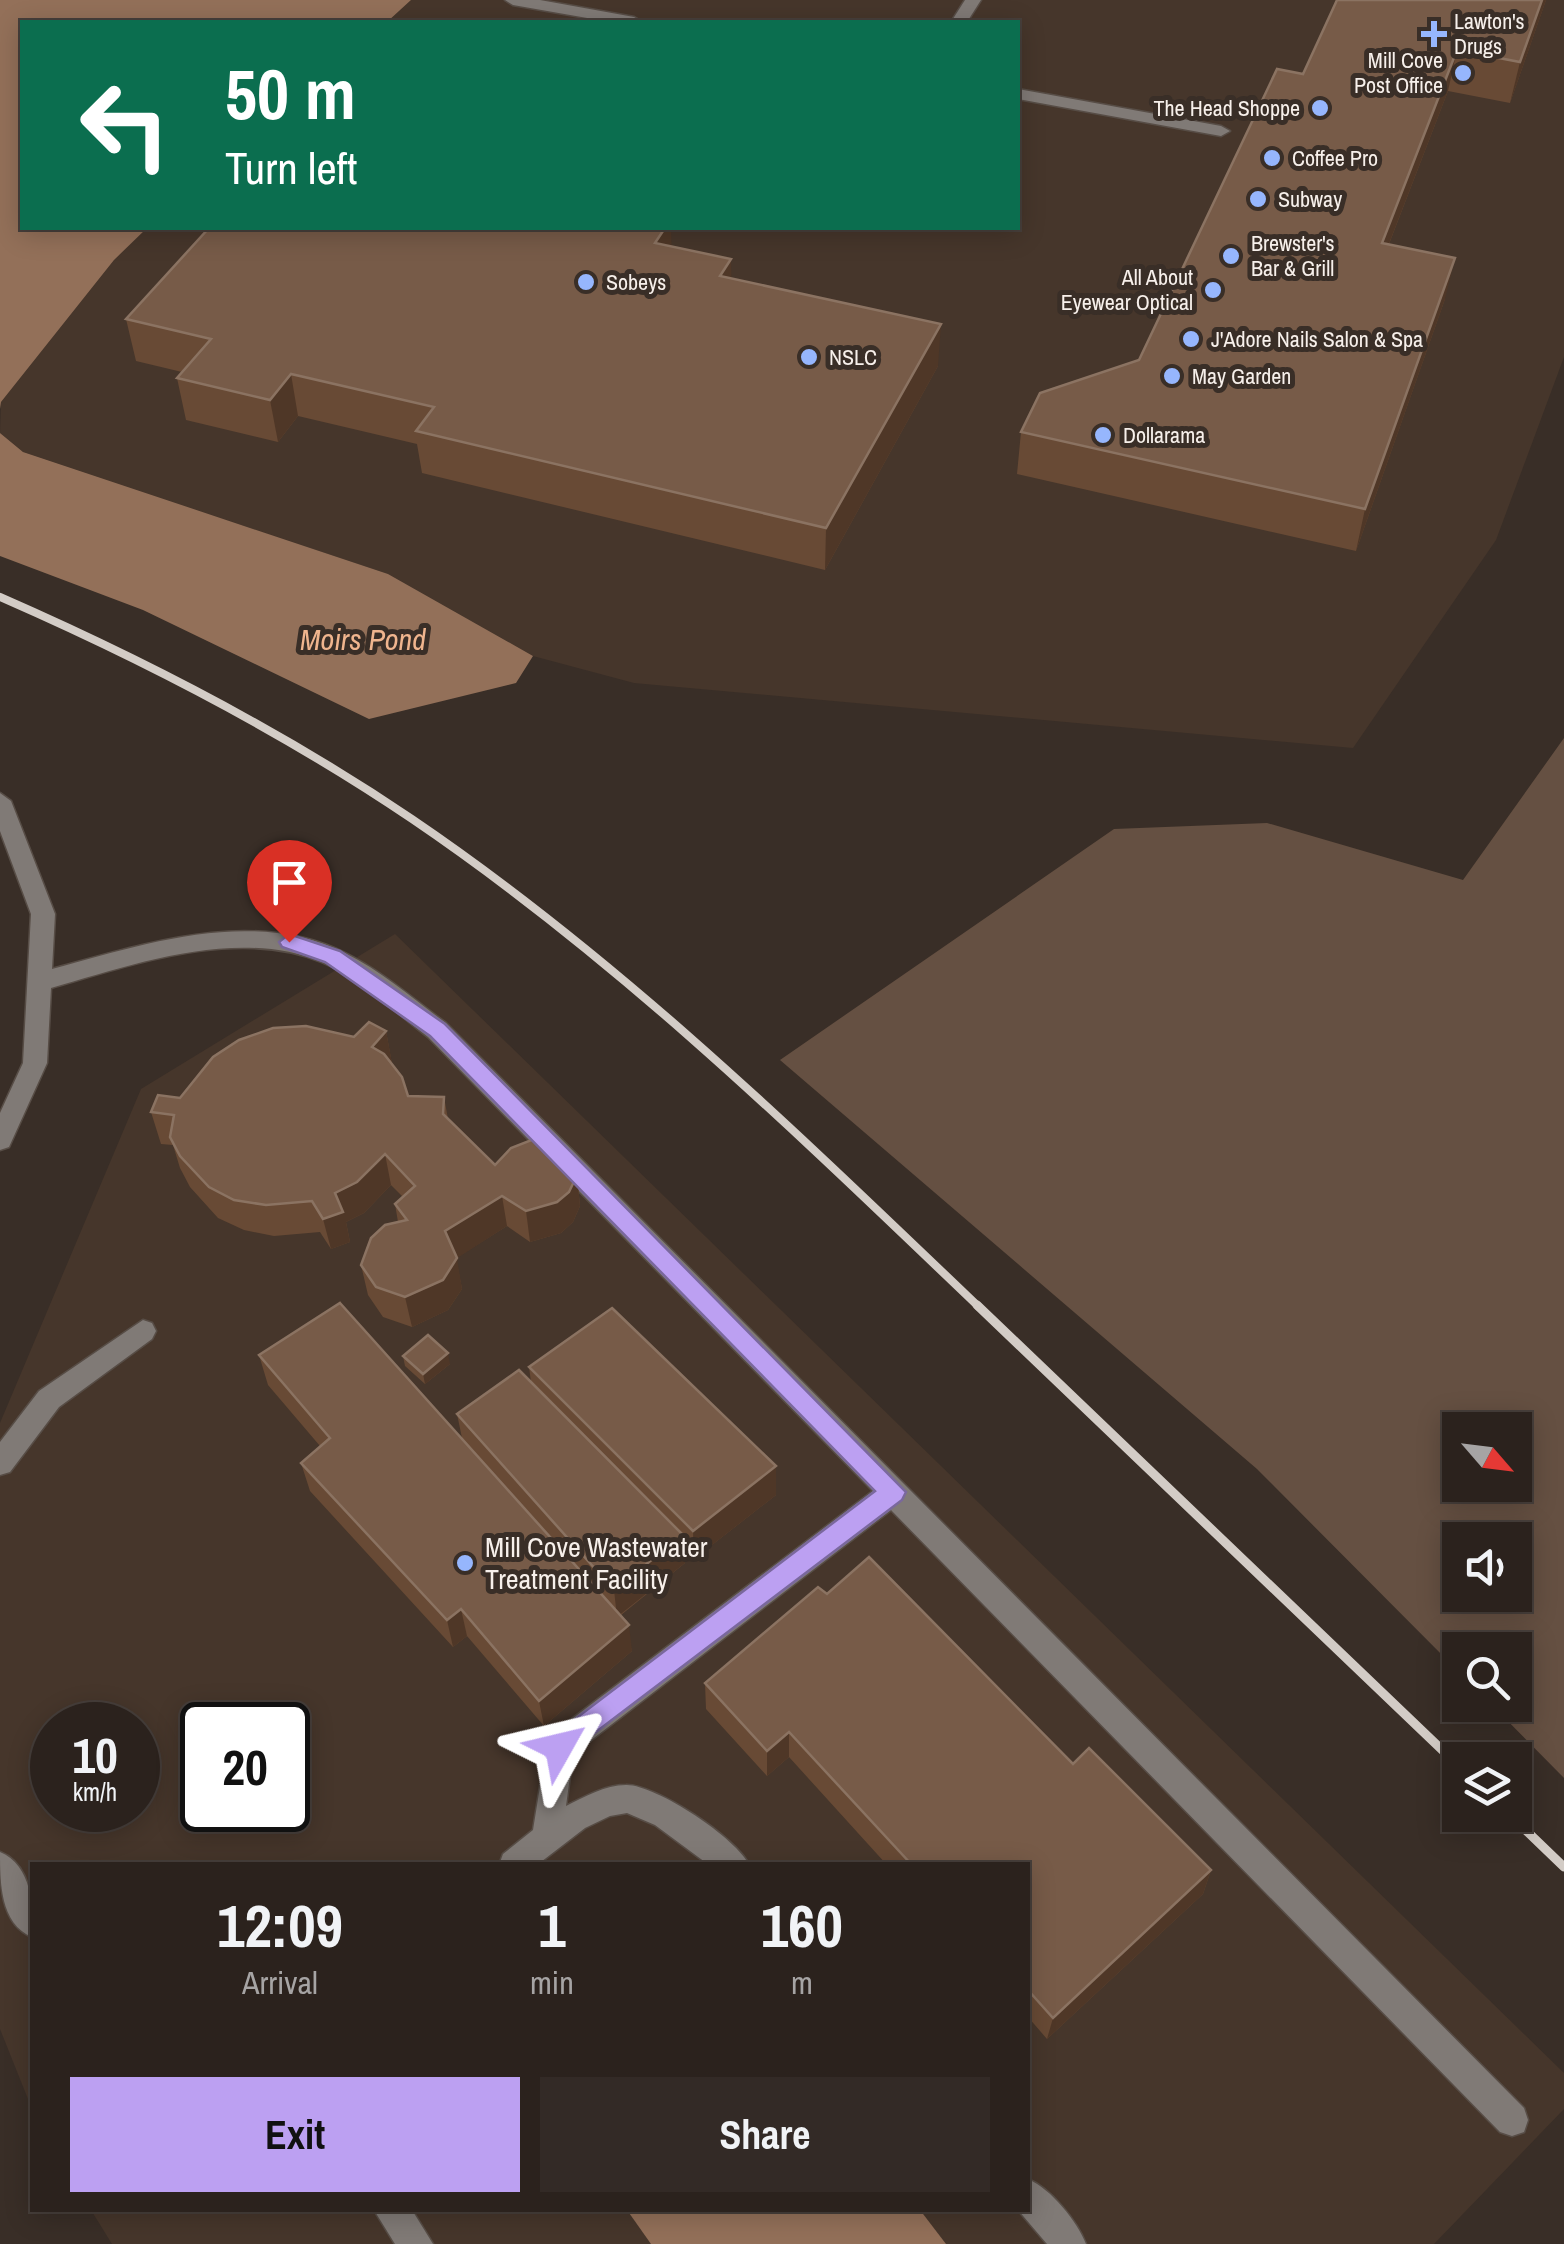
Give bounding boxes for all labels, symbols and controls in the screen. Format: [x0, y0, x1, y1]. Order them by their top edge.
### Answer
place label: Lawton's Drugs [1454, 6, 1525, 61]
marker: Lawton's Drugs [1423, 23, 1445, 45]
place label: Mill Cove Post Office [1354, 45, 1443, 100]
text: 50 m [225, 47, 356, 141]
icon: left [60, 60, 190, 190]
marker: Mill Cove Post Office [1452, 62, 1474, 84]
place label: The Head Shoppe [1154, 93, 1300, 123]
marker: The Head Shoppe [1309, 97, 1331, 119]
text: Turn left [225, 137, 357, 198]
place label: Coffee Pro [1292, 143, 1378, 173]
marker: Coffee Pro [1261, 147, 1283, 169]
place label: Subway [1278, 184, 1342, 214]
marker: Subway [1247, 188, 1269, 210]
place label: Brewster's Bar & Grill [1251, 228, 1335, 283]
marker: Brewster's Bar & Grill [1220, 245, 1242, 267]
place label: All About Eyewear Optical [1061, 262, 1193, 317]
place label: Sobeys [606, 267, 666, 297]
marker: Sobeys [575, 271, 597, 293]
marker: All About Eyewear Optical [1202, 279, 1224, 301]
place label: J'Adore Nails Salon & Spa [1211, 324, 1423, 354]
marker: J'Adore Nails Salon & Spa [1180, 328, 1202, 350]
place label: NSLC [829, 342, 877, 372]
marker: NSLC [798, 346, 820, 368]
place label: May Garden [1192, 361, 1291, 391]
marker: May Garden [1161, 365, 1183, 387]
place label: Dollarama [1123, 420, 1205, 450]
marker: Dollarama [1092, 424, 1114, 446]
water label: Moirs Pond [300, 619, 426, 659]
pin [247, 840, 332, 943]
icon: arrive [262, 855, 317, 910]
north arrow [1442, 1412, 1532, 1502]
map controls [1442, 1412, 1532, 1832]
button: sound [1442, 1522, 1532, 1612]
place label: Mill Cove Wastewater Treatment Facility [485, 1528, 708, 1598]
marker: Mill Cove Wastewater Treatment Facility [454, 1552, 476, 1574]
button: search [1442, 1632, 1532, 1722]
position arrow [507, 1695, 611, 1799]
speed limit sign: 20 [180, 1702, 310, 1832]
text: 10 [72, 1721, 118, 1789]
button: layers [1442, 1742, 1532, 1832]
text: km/h [73, 1775, 117, 1809]
text: 12:09 [217, 1885, 343, 1966]
text: 1 [538, 1885, 566, 1966]
text: 160 [761, 1885, 843, 1966]
text: Arrival [242, 1961, 318, 2004]
text: min [530, 1961, 574, 2004]
text: m [791, 1961, 813, 2004]
button: Exit [70, 2077, 520, 2192]
button: Share [540, 2077, 990, 2192]

